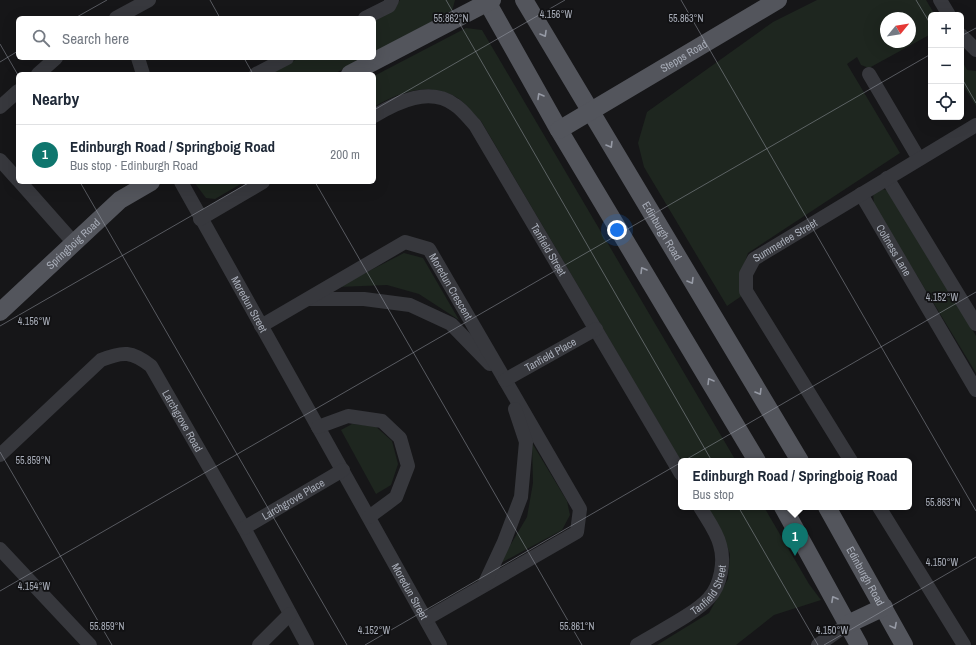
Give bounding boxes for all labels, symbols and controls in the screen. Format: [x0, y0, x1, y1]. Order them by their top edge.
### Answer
text: 4.156°W [540, 8, 572, 21]
text: 55.862°N [434, 12, 469, 25]
text: 55.863°N [669, 12, 704, 25]
north arrow [880, 12, 916, 48]
map controls [928, 12, 964, 120]
button: + [928, 12, 964, 48]
search box [16, 16, 376, 60]
icon: search [30, 27, 52, 49]
text: Search here [62, 28, 129, 49]
one-way arrow [539, 30, 546, 37]
street label: Stepps Road [658, 37, 710, 75]
button: − [928, 48, 964, 84]
button: locate [928, 84, 964, 120]
text: Nearby [32, 87, 79, 110]
one-way arrow [538, 93, 545, 100]
text: Edinburgh Road / Springboig Road [70, 136, 275, 157]
one-way arrow [605, 141, 613, 148]
text: 1 [42, 146, 48, 163]
text: 200 m [330, 146, 360, 163]
text: Bus stop · Edinburgh Road [70, 157, 198, 174]
street label: Edinburgh Road [639, 199, 685, 263]
street label: Springboig Road [43, 215, 103, 272]
street label: Summerlee Street [750, 215, 820, 265]
your location [607, 220, 627, 240]
street label: Tanfield Street [528, 221, 570, 279]
street label: Coltness Lane [873, 222, 915, 279]
street label: Moredun Crescent [426, 251, 476, 323]
one-way arrow [641, 267, 648, 274]
street label: Moredun Street [228, 274, 271, 335]
one-way arrow [687, 277, 694, 284]
text: 4.152°W [926, 291, 958, 304]
text: 4.156°W [18, 315, 50, 328]
street label: Tanfield Place [522, 335, 579, 375]
one-way arrow [707, 378, 714, 385]
street label: Larchgrove Road [159, 387, 206, 454]
one-way arrow [754, 388, 761, 395]
text: 55.859°N [16, 454, 51, 467]
popup [678, 458, 912, 510]
text: Edinburgh Road / Springboig Road [692, 465, 898, 486]
street label: Larchgrove Place [259, 475, 327, 523]
text: Bus stop [692, 486, 734, 503]
text: 55.863°N [926, 496, 961, 509]
pin: 1 [782, 523, 808, 556]
street label: Edinburgh Road [843, 544, 888, 608]
text: 4.150°W [926, 556, 958, 569]
street label: Moredun Street [389, 561, 432, 622]
street label: Tanfield Street [688, 564, 729, 618]
text: 4.154°W [18, 580, 50, 593]
one-way arrow [831, 596, 838, 603]
text: 55.859°N [90, 620, 125, 633]
text: 55.861°N [560, 620, 595, 633]
one-way arrow [889, 622, 897, 629]
text: 4.152°W [358, 624, 390, 637]
text: 4.150°W [816, 624, 848, 637]

